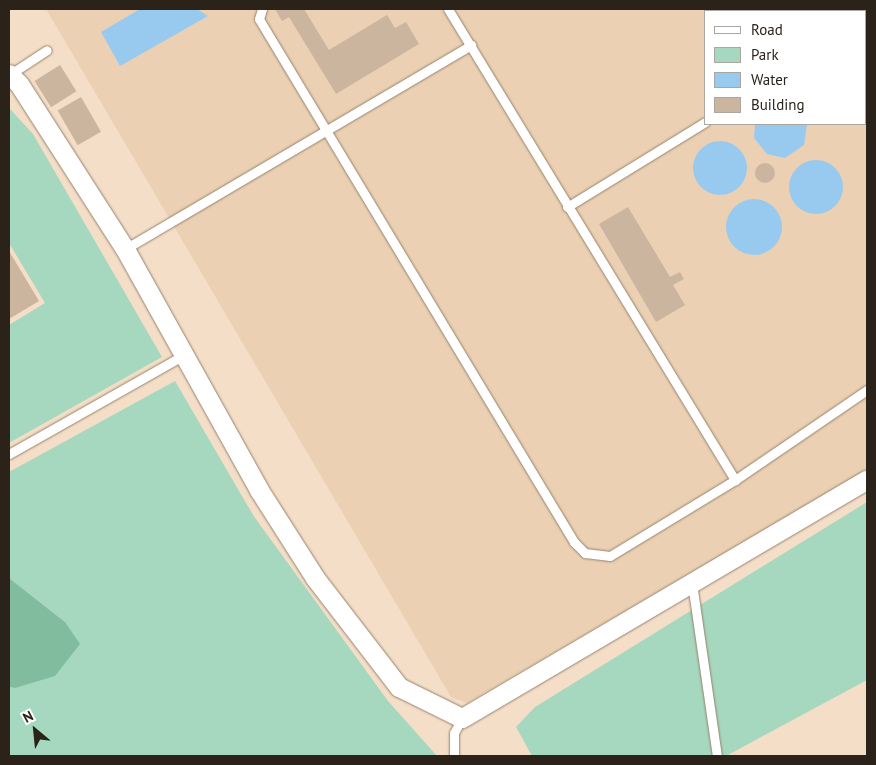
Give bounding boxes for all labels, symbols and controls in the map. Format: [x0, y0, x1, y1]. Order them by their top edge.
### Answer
legend [704, 10, 866, 125]
text: Road [751, 20, 783, 39]
text: Park [751, 45, 779, 64]
text: Water [751, 70, 788, 89]
text: Building [751, 95, 805, 114]
north arrow [10, 705, 60, 755]
text: N [20, 707, 36, 727]

